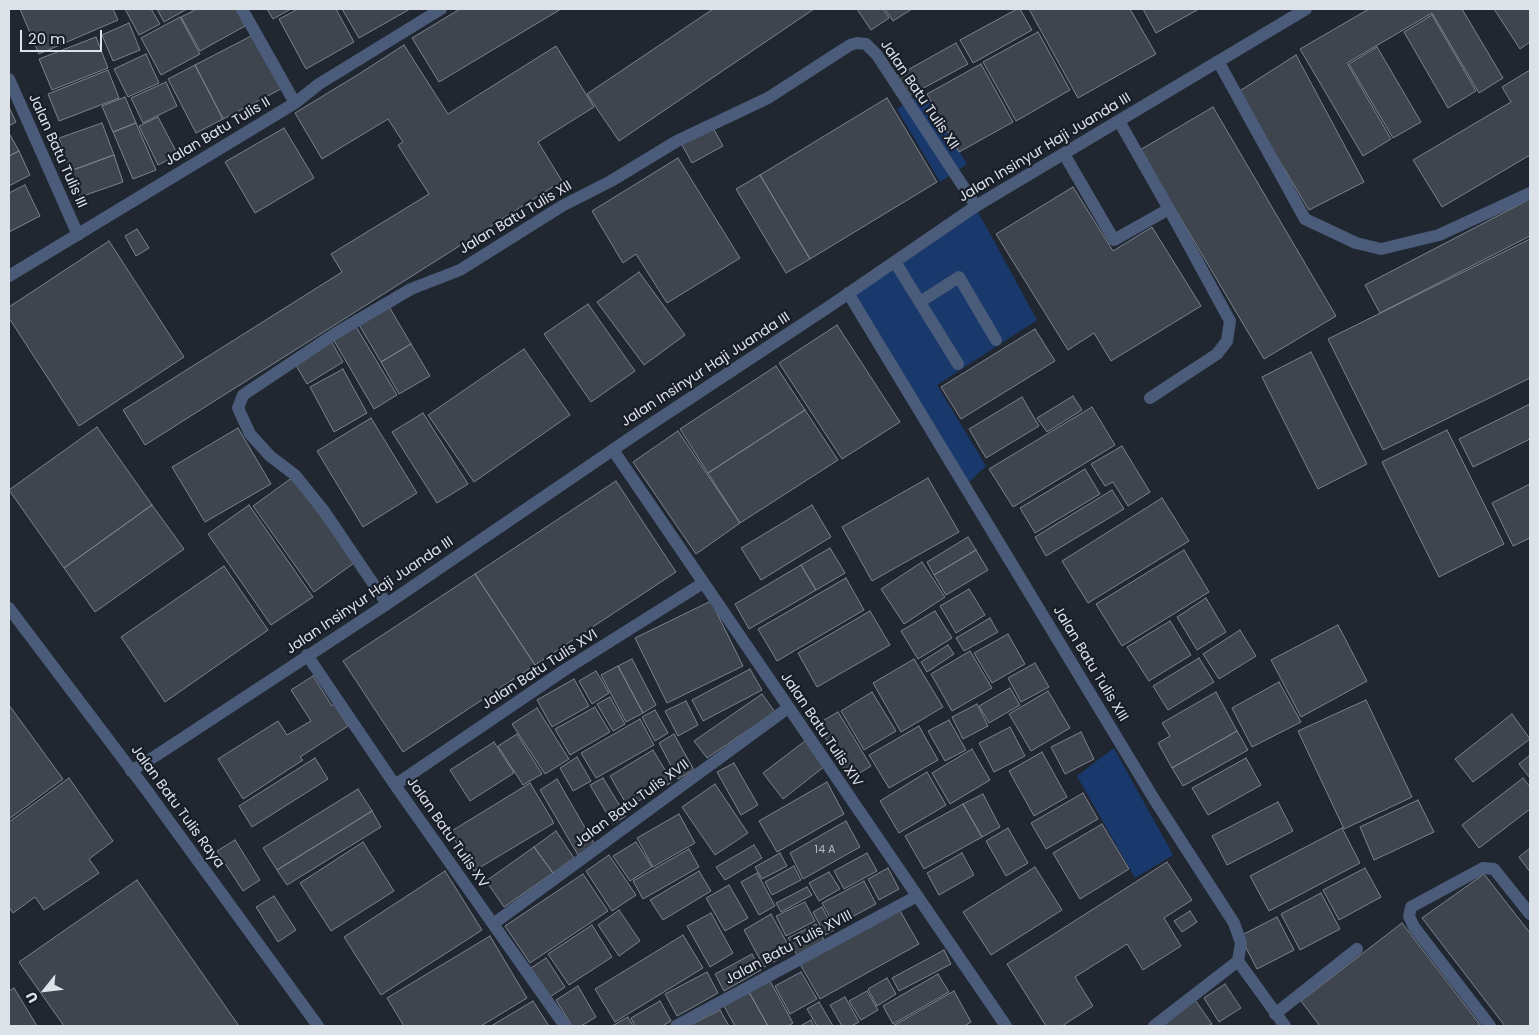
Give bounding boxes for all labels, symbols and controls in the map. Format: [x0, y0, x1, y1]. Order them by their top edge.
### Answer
scale bar [22, 20, 105, 52]
text: 20 m [28, 28, 66, 49]
street label: Jalan Batu Tulis XII [876, 37, 962, 153]
street label: Jalan Insinyur Haji Juanda III [956, 90, 1134, 206]
street label: Jalan Batu Tulis III [24, 91, 90, 211]
street label: Jalan Batu Tulis II [162, 94, 274, 170]
street label: Jalan Batu Tulis XII [457, 178, 575, 258]
street label: Jalan Insinyur Haji Juanda III [618, 309, 794, 431]
street label: Jalan Insinyur Haji Juanda III [283, 534, 457, 658]
street label: Jalan Batu Tulis XIII [1049, 603, 1131, 725]
street label: Jalan Batu Tulis XVI [479, 626, 601, 714]
street label: Jalan Batu Tulis XIV [776, 670, 866, 790]
street label: Jalan Batu Tulis Raya [127, 742, 227, 872]
street label: Jalan Batu Tulis XVII [571, 757, 693, 851]
street label: Jalan Batu Tulis XV [403, 775, 491, 891]
house number: 14 A [815, 843, 835, 857]
street label: Jalan Batu Tulis XVIII [723, 907, 855, 989]
north arrow [20, 965, 70, 1015]
text: U [21, 988, 43, 1006]

